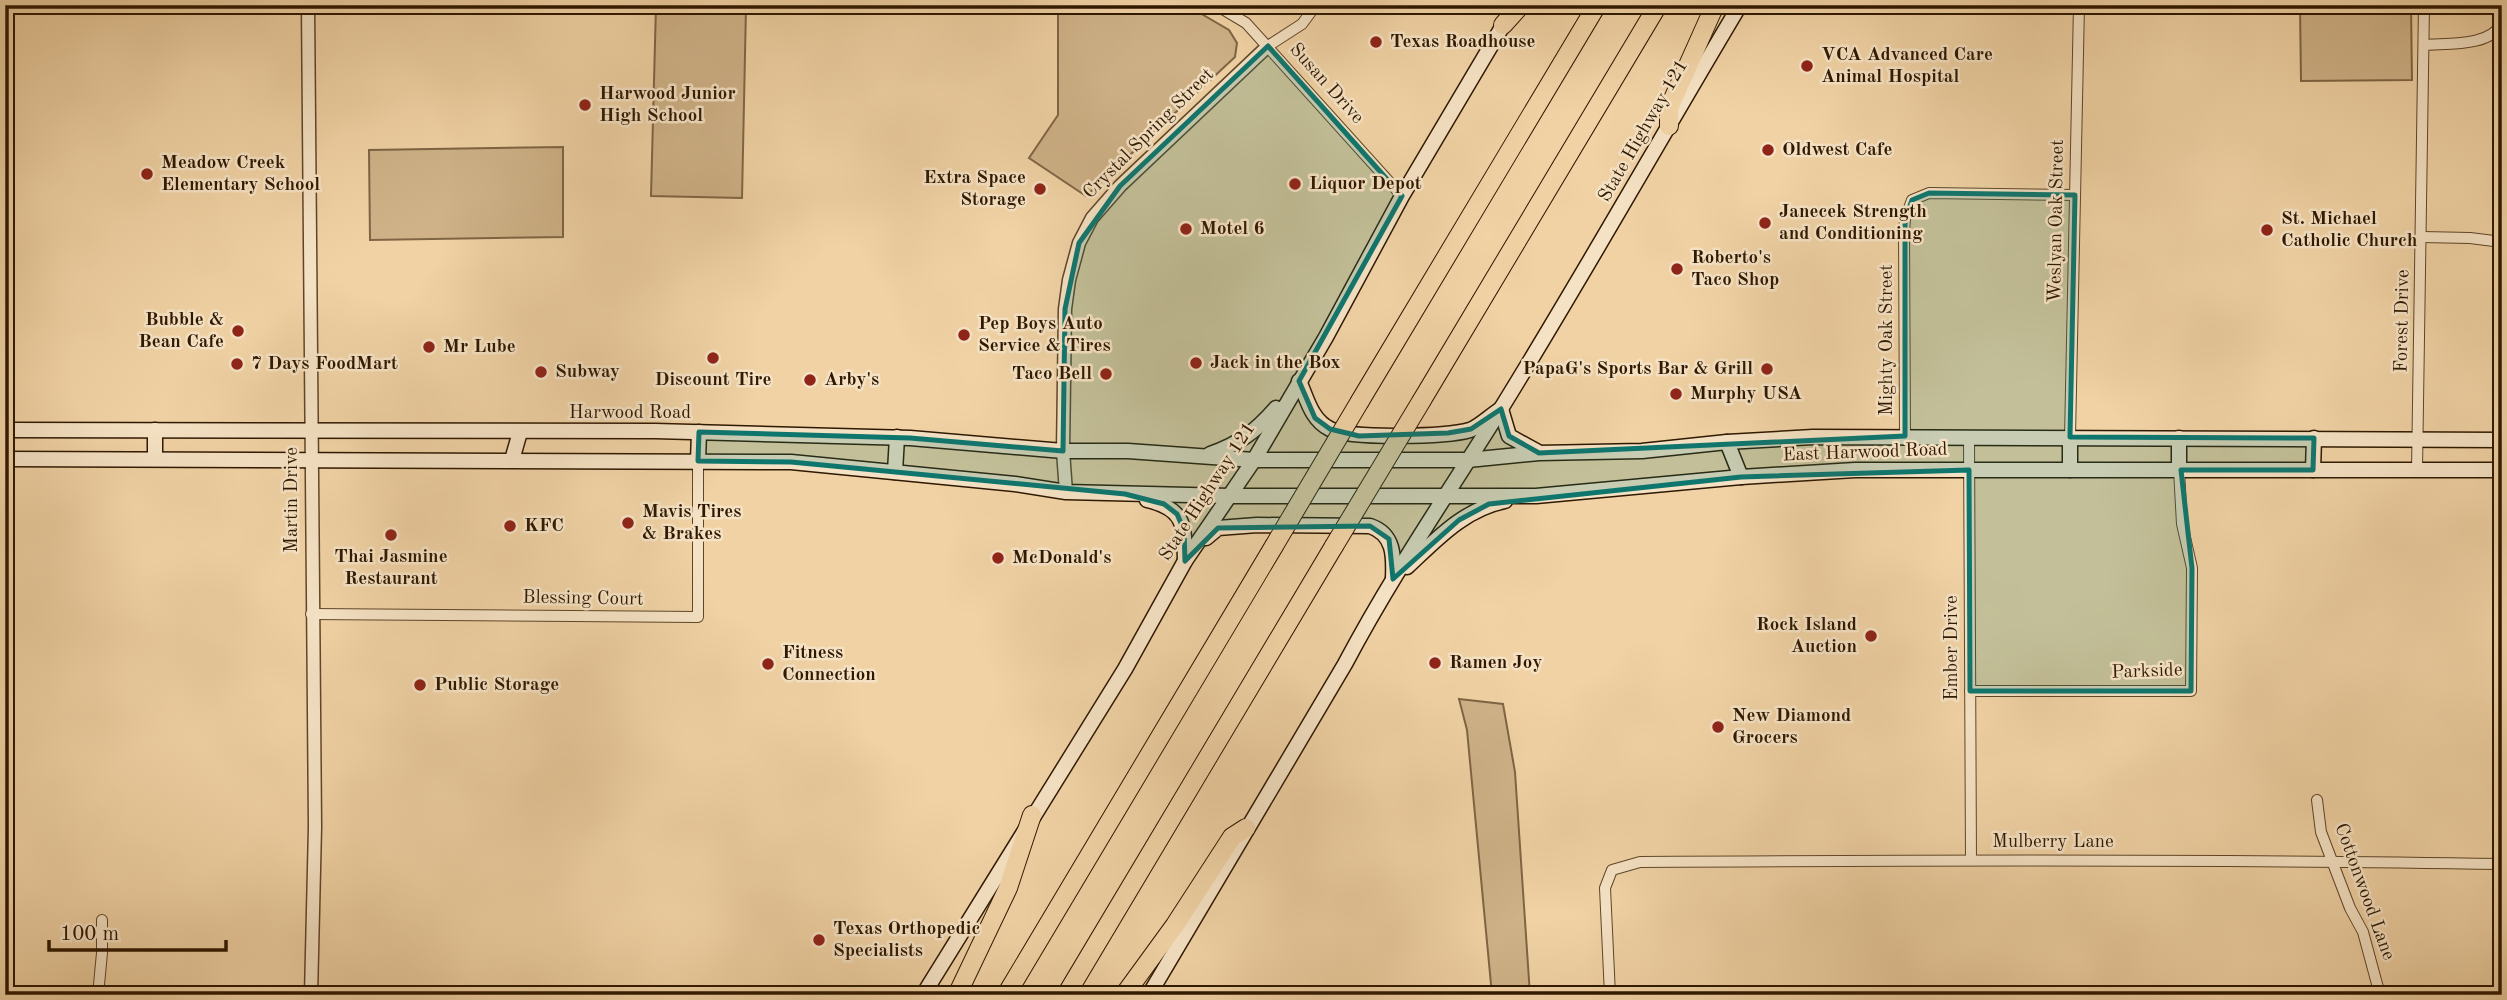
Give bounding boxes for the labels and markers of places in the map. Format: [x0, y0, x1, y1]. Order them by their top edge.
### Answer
place label: Texas Roadhouse [1390, 33, 1536, 52]
marker: Texas Roadhouse [1368, 34, 1384, 50]
place label: VCA Advanced Care Animal Hospital [1821, 46, 1993, 87]
marker: VCA Advanced Care Animal Hospital [1799, 58, 1815, 74]
place label: Harwood Junior High School [599, 85, 736, 126]
marker: Harwood Junior High School [577, 97, 593, 113]
place label: Oldwest Cafe [1782, 141, 1892, 160]
marker: Oldwest Cafe [1760, 142, 1776, 158]
place label: Meadow Creek Elementary School [161, 154, 320, 195]
marker: Meadow Creek Elementary School [139, 166, 155, 182]
place label: Extra Space Storage [923, 169, 1026, 210]
place label: Liquor Depot [1309, 175, 1422, 194]
marker: Liquor Depot [1287, 176, 1303, 192]
marker: Extra Space Storage [1032, 181, 1048, 197]
place label: Janecek Strength and Conditioning [1779, 203, 1927, 244]
place label: St. Michael Catholic Church [2281, 210, 2418, 251]
marker: Janecek Strength and Conditioning [1757, 215, 1773, 231]
place label: Motel 6 [1200, 220, 1265, 239]
marker: Motel 6 [1178, 221, 1194, 237]
marker: St. Michael Catholic Church [2259, 222, 2275, 238]
place label: Roberto's Taco Shop [1691, 249, 1779, 290]
marker: Roberto's Taco Shop [1669, 261, 1685, 277]
place label: Bubble & Bean Cafe [138, 311, 224, 352]
place label: Pep Boys Auto Service & Tires [978, 315, 1111, 356]
marker: Bubble & Bean Cafe [230, 323, 246, 339]
marker: Pep Boys Auto Service & Tires [956, 327, 972, 343]
place label: Mr Lube [443, 338, 516, 357]
marker: Mr Lube [421, 339, 437, 355]
marker: Discount Tire [705, 350, 721, 366]
place label: Jack in the Box [1210, 354, 1341, 373]
place label: 7 Days FoodMart [251, 355, 398, 374]
marker: Jack in the Box [1188, 355, 1204, 371]
marker: 7 Days FoodMart [229, 356, 245, 372]
place label: PapaG's Sports Bar & Grill [1523, 360, 1753, 379]
marker: PapaG's Sports Bar & Grill [1759, 361, 1775, 377]
place label: Subway [555, 363, 620, 382]
marker: Subway [533, 364, 549, 380]
place label: Taco Bell [1012, 365, 1092, 384]
marker: Taco Bell [1098, 366, 1114, 382]
place label: Discount Tire [655, 371, 771, 390]
place label: Arby's [824, 371, 879, 390]
marker: Arby's [802, 372, 818, 388]
place label: Murphy USA [1690, 385, 1802, 404]
marker: Murphy USA [1668, 386, 1684, 402]
place label: Mavis Tires & Brakes [642, 503, 741, 544]
marker: Mavis Tires & Brakes [620, 515, 636, 531]
place label: KFC [524, 517, 564, 536]
marker: KFC [502, 518, 518, 534]
marker: Thai Jasmine Restaurant [383, 527, 399, 543]
place label: Thai Jasmine Restaurant [334, 548, 448, 589]
place label: McDonald's [1012, 549, 1111, 568]
marker: McDonald's [990, 550, 1006, 566]
place label: Rock Island Auction [1756, 616, 1857, 657]
marker: Rock Island Auction [1863, 628, 1879, 644]
place label: Fitness Connection [782, 644, 876, 685]
place label: Ramen Joy [1449, 654, 1542, 673]
marker: Ramen Joy [1427, 655, 1443, 671]
marker: Fitness Connection [760, 656, 776, 672]
place label: Public Storage [434, 676, 559, 695]
marker: Public Storage [412, 677, 428, 693]
place label: New Diamond Grocers [1732, 707, 1851, 748]
marker: New Diamond Grocers [1710, 719, 1726, 735]
place label: Texas Orthopedic Specialists [833, 920, 980, 961]
marker: Texas Orthopedic Specialists [811, 932, 827, 948]

